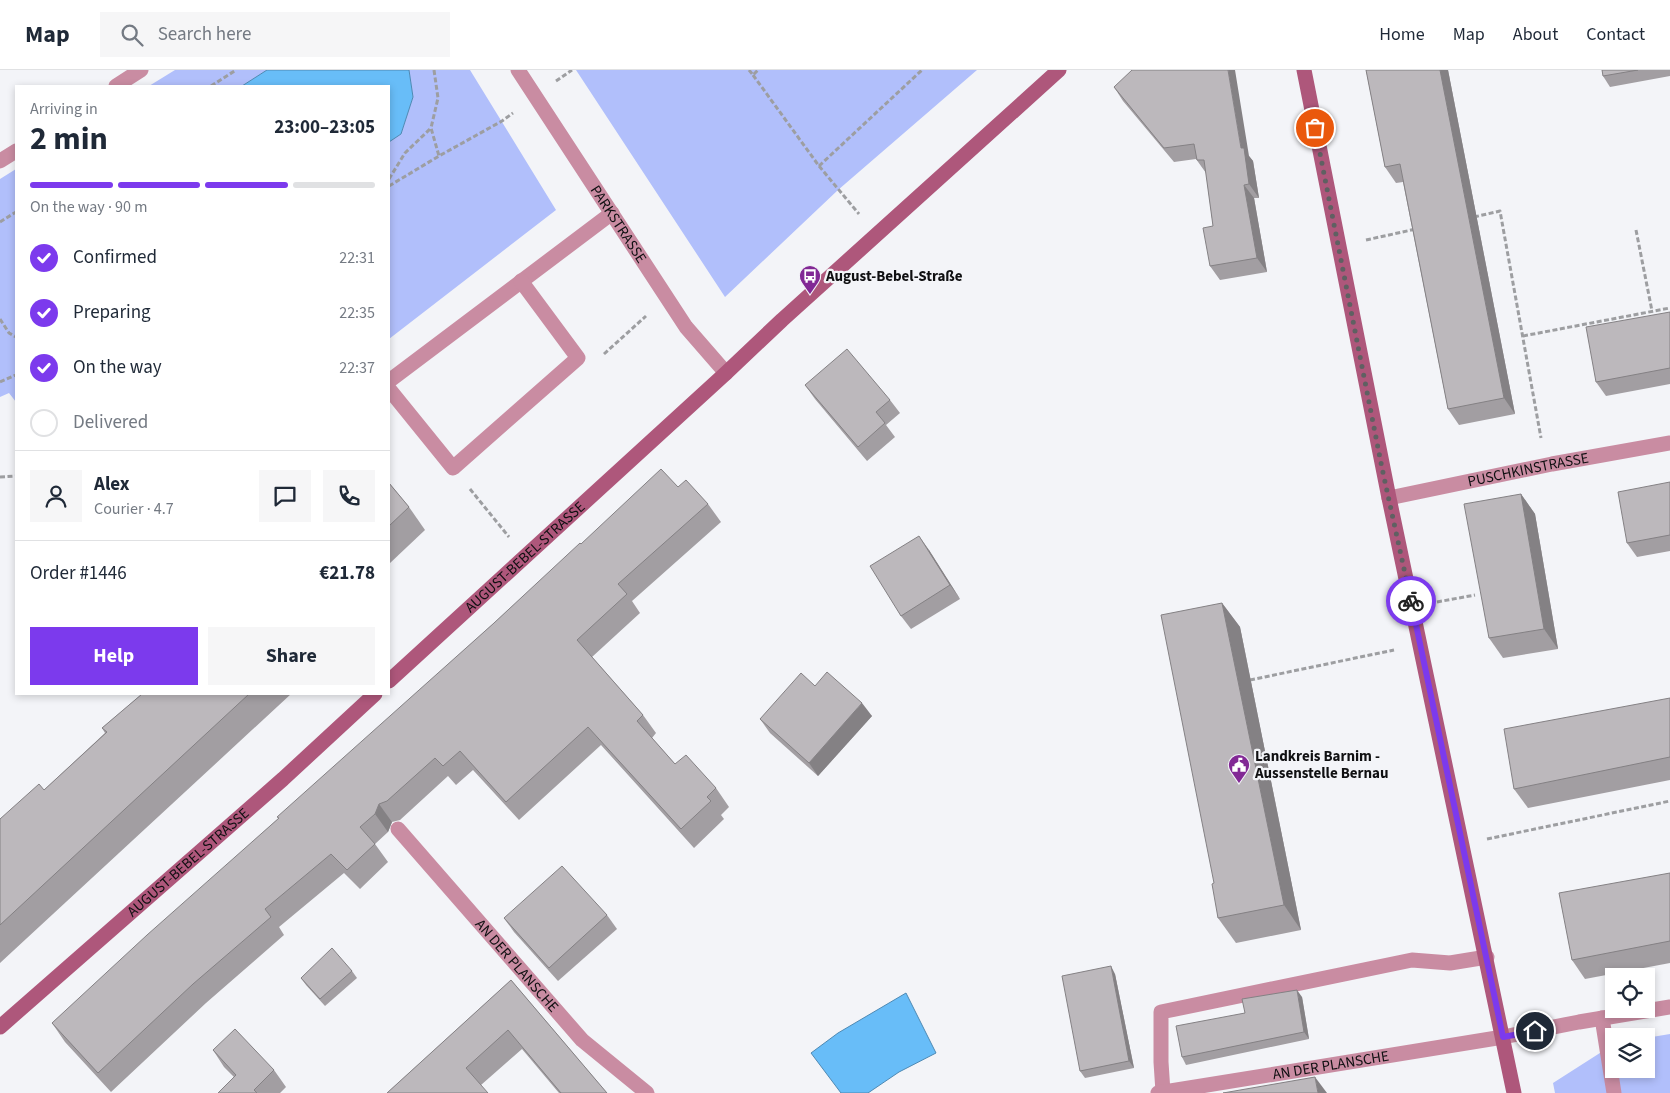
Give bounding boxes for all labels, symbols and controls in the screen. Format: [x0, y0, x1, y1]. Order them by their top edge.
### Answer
search box [100, 12, 450, 57]
text: Map [25, 17, 70, 52]
icon: search [118, 21, 146, 49]
text: Search here [158, 21, 251, 48]
text: Home [1379, 22, 1425, 47]
text: Map [1453, 22, 1485, 47]
text: About [1513, 22, 1558, 47]
text: Contact [1586, 22, 1645, 47]
text: Arriving in [30, 98, 98, 120]
pin [1294, 107, 1336, 149]
text: 23:00–23:05 [274, 114, 375, 141]
icon: bag [1301, 114, 1329, 142]
text: 2 min [30, 116, 108, 162]
street label: PARKSTRASSE [585, 181, 652, 267]
text: On the way · 90 m [30, 196, 147, 218]
icon: check [30, 244, 58, 272]
text: Confirmed [73, 244, 157, 271]
text: 22:31 [339, 247, 375, 269]
bus stop icon: August-Bebel-Straße [798, 264, 822, 295]
place label: August-Bebel-Straße [825, 266, 963, 287]
icon: check [30, 299, 58, 327]
text: Preparing [73, 299, 151, 326]
text: 22:35 [339, 302, 375, 324]
icon: check [30, 354, 58, 382]
text: On the way [73, 354, 162, 381]
text: 22:37 [339, 357, 375, 379]
text: Delivered [73, 409, 148, 436]
street label: PUSCHKINSTRASSE [1466, 448, 1590, 492]
button: person [30, 470, 82, 522]
button: chat [259, 470, 311, 522]
button: phone [323, 470, 375, 522]
text: Alex [94, 471, 130, 498]
street label: AUGUST-BEBEL-STRASSE [460, 497, 590, 618]
text: Courier · 4.7 [94, 498, 174, 520]
text: Order #1446 [30, 560, 127, 587]
text: €21.78 [319, 560, 375, 587]
courier [1386, 576, 1436, 626]
icon: bike [1397, 587, 1425, 615]
button: Help [30, 627, 198, 685]
button: Share [208, 627, 375, 685]
place label: Landkreis Barnim - Aussenstelle Bernau [1254, 746, 1389, 784]
public building icon: Landkreis Barnim - Aussenstelle Bernau [1227, 753, 1251, 784]
street label: AUGUST-BEBEL-STRASSE [123, 803, 254, 922]
street label: AN DER PLANSCHE [470, 915, 563, 1017]
map controls [1605, 968, 1655, 1078]
button: locate [1605, 968, 1655, 1018]
pin [1514, 1010, 1556, 1052]
icon: home [1521, 1017, 1549, 1045]
button: layers [1605, 1028, 1655, 1078]
street label: AN DER PLANSCHE [1271, 1046, 1391, 1085]

